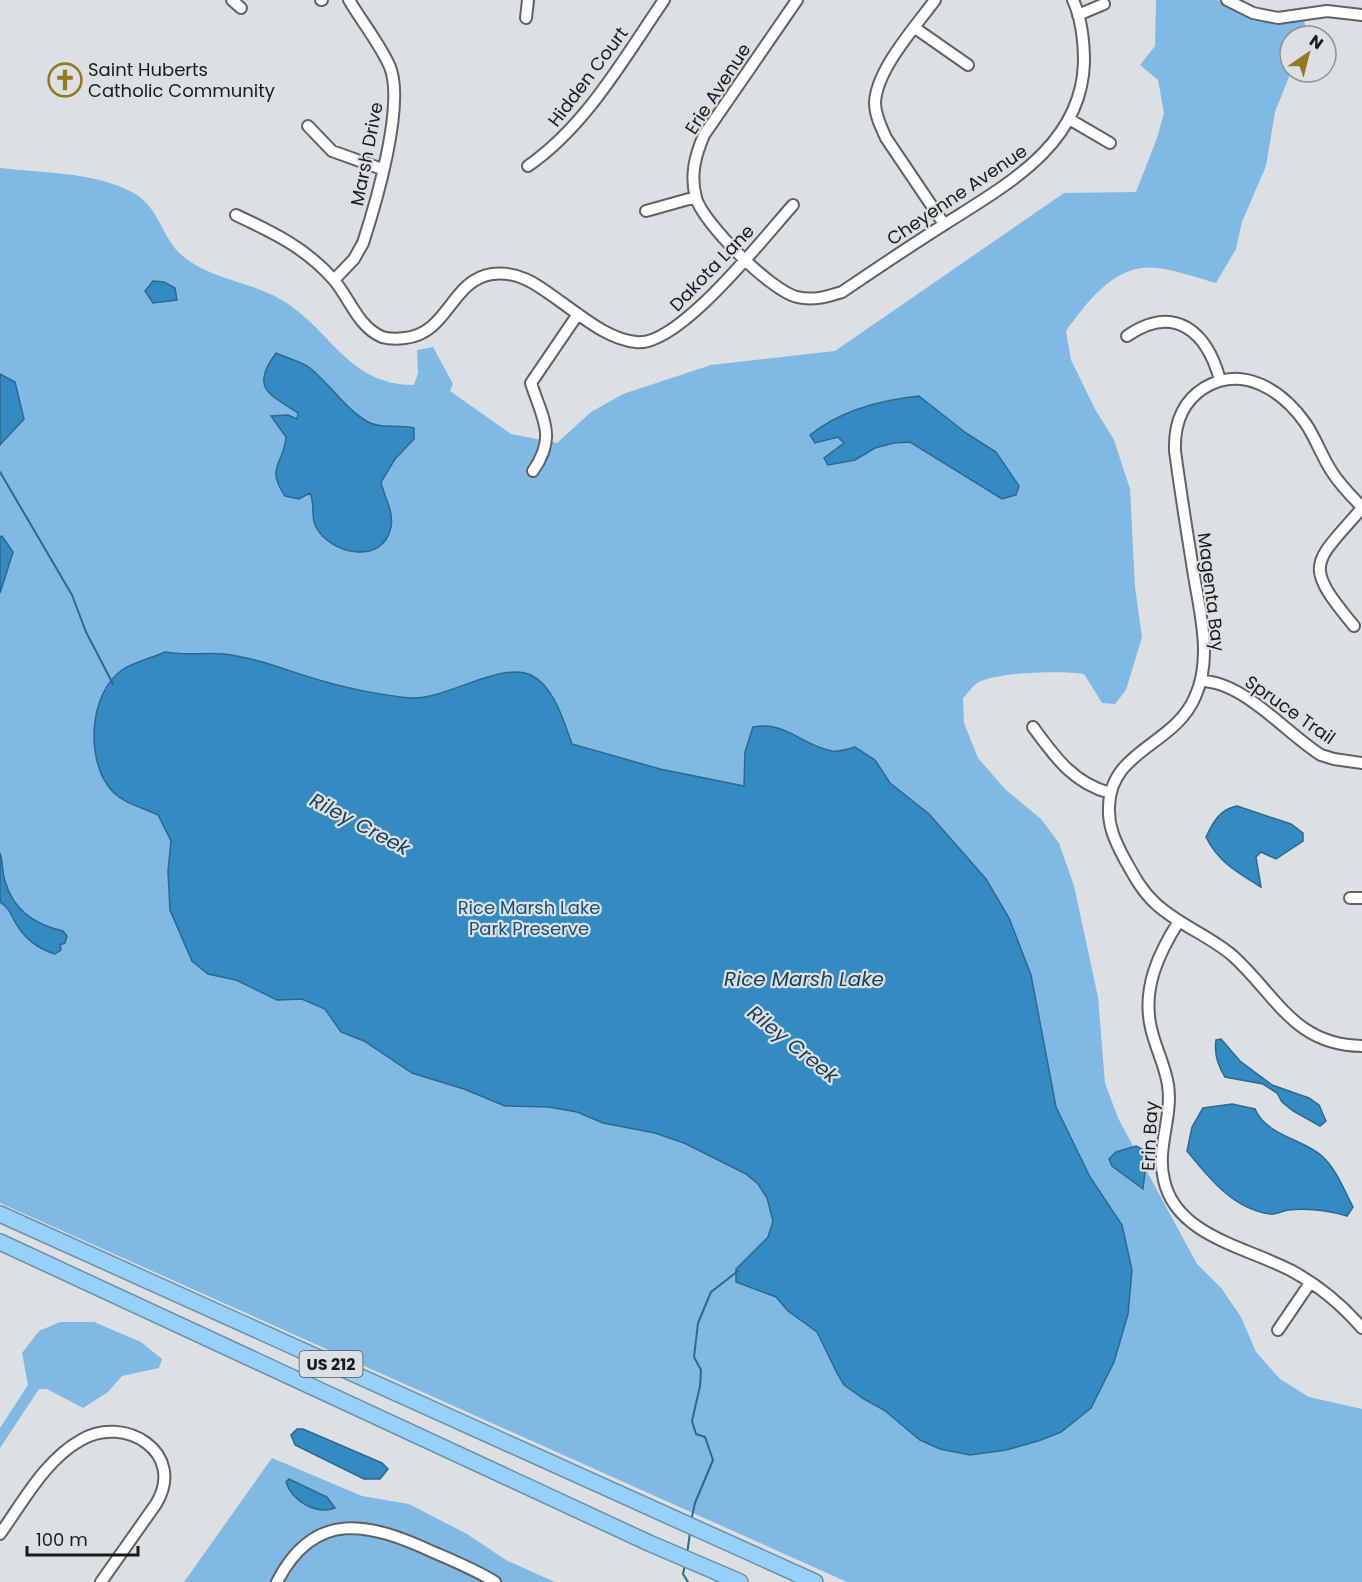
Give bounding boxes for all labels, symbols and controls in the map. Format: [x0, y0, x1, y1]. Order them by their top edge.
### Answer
street label: Hidden Court [542, 22, 633, 132]
north arrow [1278, 24, 1338, 84]
text: N [1305, 29, 1328, 55]
street label: Erie Avenue [679, 38, 756, 139]
place label: Saint Huberts Catholic Community [88, 57, 275, 103]
church icon: Saint Huberts Catholic Community [47, 62, 83, 98]
street label: Marsh Drive [344, 100, 389, 208]
street label: Cheyenne Avenue [882, 138, 1032, 251]
street label: Dakota Lane [664, 219, 759, 317]
street label: Magenta Bay [1192, 531, 1231, 653]
street label: Spruce Trail [1240, 669, 1341, 750]
water label: Riley Creek [305, 786, 416, 863]
park label: Rice Marsh Lake Park Preserve [458, 895, 600, 941]
water label: Rice Marsh Lake [724, 965, 884, 993]
water label: Riley Creek [742, 999, 846, 1090]
street label: Erin Bay [1135, 1100, 1164, 1172]
road number: US 212 [300, 1351, 362, 1377]
scale bar [27, 1519, 138, 1557]
text: 100 m [36, 1527, 88, 1552]

